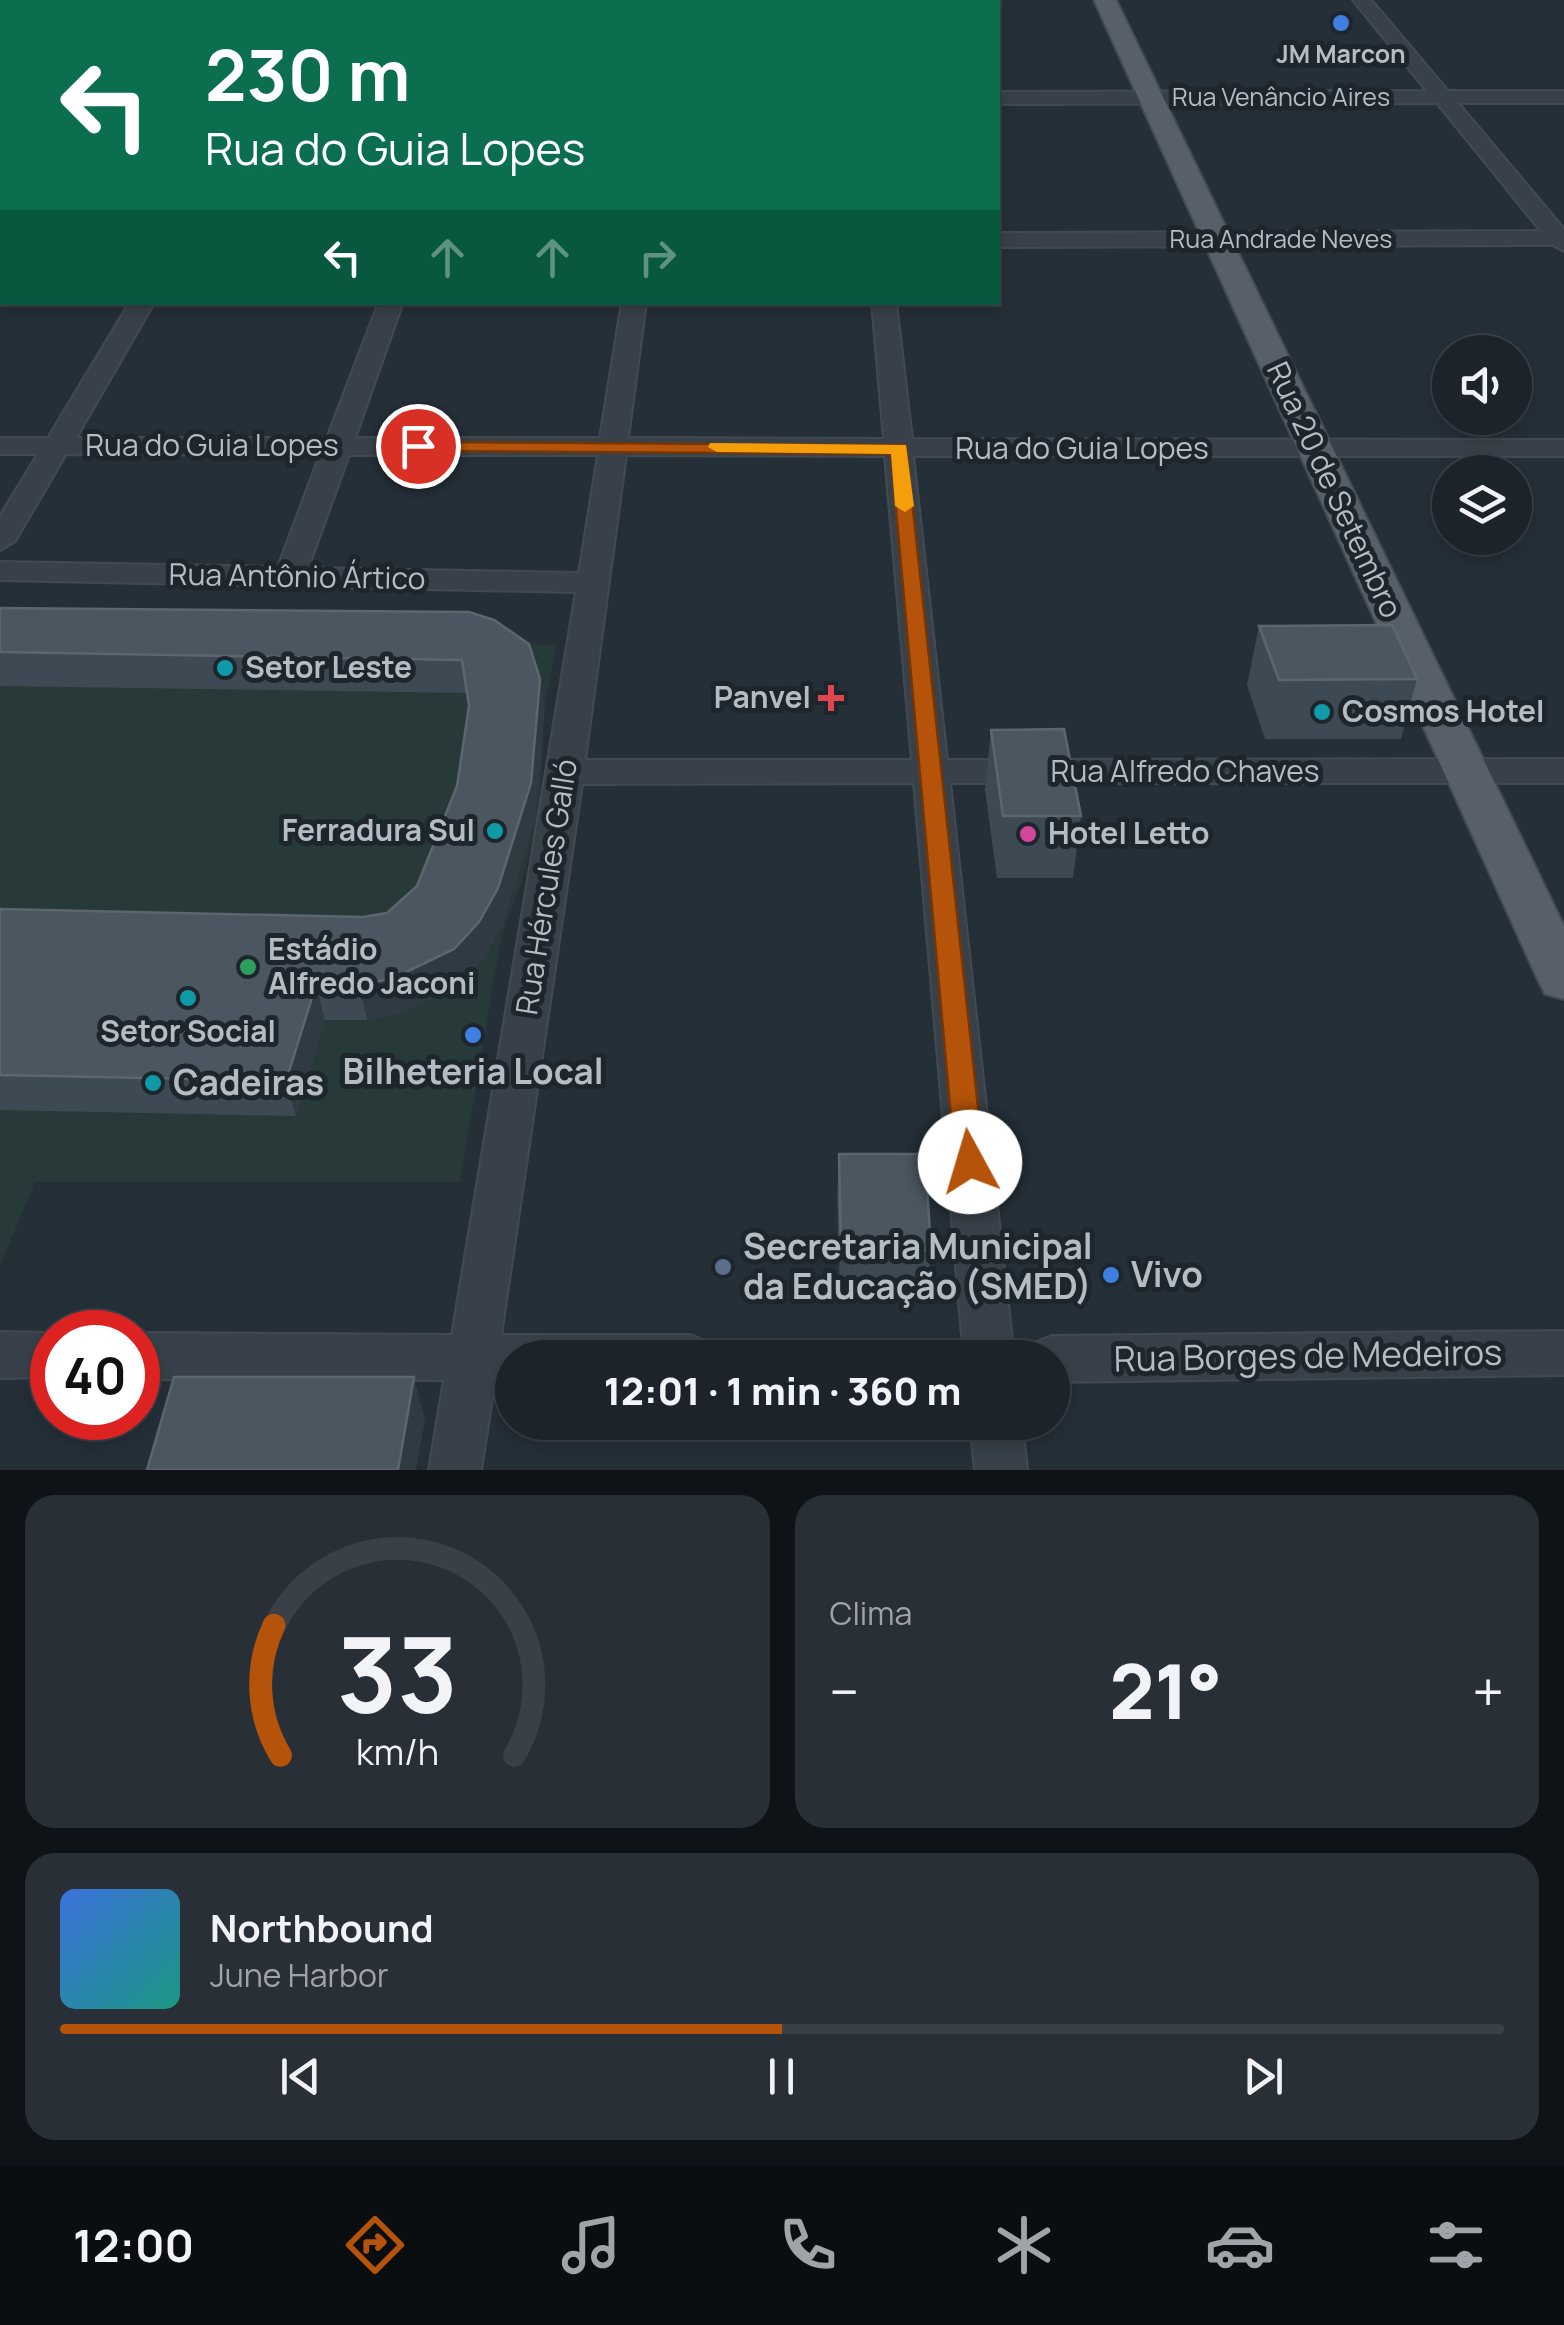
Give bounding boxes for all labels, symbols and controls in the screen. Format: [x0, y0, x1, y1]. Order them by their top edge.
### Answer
marker: JM Marcon [1330, 12, 1352, 34]
text: 230 m [205, 26, 410, 122]
place label: JM Marcon [1276, 36, 1406, 71]
icon: left [40, 40, 170, 170]
street label: Rua Venâncio Aires [1172, 79, 1390, 114]
text: Rua do Guia Lopes [205, 117, 586, 179]
street label: Rua Andrade Neves [1170, 221, 1392, 256]
icon: left [315, 230, 370, 285]
icon: ahead [420, 230, 475, 285]
icon: ahead [525, 230, 580, 285]
icon: right [630, 230, 685, 285]
map controls [1432, 335, 1532, 555]
button: sound [1432, 335, 1532, 435]
street label: Rua 20 de Setembro [1258, 355, 1413, 624]
pin [376, 404, 461, 489]
icon: arrive [391, 419, 446, 474]
street label: Rua do Guia Lopes [85, 424, 339, 465]
street label: Rua do Guia Lopes [955, 427, 1209, 468]
button: layers [1432, 455, 1532, 555]
street label: Rua Antônio Ártico [168, 553, 426, 598]
place label: Setor Leste [245, 646, 412, 687]
marker: Setor Leste [214, 657, 236, 679]
place label: Panvel [714, 676, 811, 717]
marker: Panvel [820, 687, 842, 709]
place label: Cosmos Hotel [1342, 690, 1545, 731]
marker: Cosmos Hotel [1311, 701, 1333, 723]
street label: Rua Alfredo Chaves [1051, 750, 1319, 791]
street label: Rua Hércules Galló [505, 756, 586, 1018]
place label: Ferradura Sul [282, 809, 475, 850]
place label: Hotel Letto [1048, 812, 1210, 853]
marker: Ferradura Sul [484, 820, 506, 842]
marker: Hotel Letto [1017, 823, 1039, 845]
place label: Estádio Alfredo Jaconi [268, 928, 475, 1003]
marker: Estádio Alfredo Jaconi [237, 956, 259, 978]
marker: Setor Social [177, 987, 199, 1009]
place label: Setor Social [100, 1010, 276, 1051]
marker: Bilheteria Local [462, 1024, 484, 1046]
place label: Bilheteria Local [342, 1047, 604, 1095]
place label: Cadeiras [173, 1058, 324, 1106]
marker: Cadeiras [142, 1072, 164, 1094]
position arrow [918, 1110, 1022, 1214]
place label: Secretaria Municipal da Educação (SMED) [743, 1222, 1093, 1310]
place label: Vivo [1131, 1250, 1203, 1298]
marker: Secretaria Municipal da Educação (SMED) [712, 1256, 734, 1278]
marker: Vivo [1100, 1264, 1122, 1286]
speed limit sign: 40 [30, 1310, 160, 1440]
street label: Rua Borges de Medeiros [1113, 1328, 1503, 1382]
text: 12:01 · 1 min · 360 m [604, 1364, 961, 1416]
text: Clima [830, 1591, 912, 1635]
text: 33 [337, 1602, 458, 1744]
text: 21° [1109, 1639, 1222, 1742]
text: − [830, 1653, 859, 1729]
text: + [1472, 1653, 1504, 1729]
text: km/h [356, 1727, 439, 1776]
text: Northbound [210, 1901, 434, 1953]
text: June Harbor [210, 1953, 388, 1997]
icon: previous [273, 2049, 328, 2104]
icon: pause [754, 2049, 809, 2104]
icon: next [1236, 2049, 1291, 2104]
icon: directions [340, 2210, 410, 2280]
icon: music [556, 2210, 626, 2280]
icon: phone [773, 2210, 843, 2280]
icon: climate [989, 2210, 1059, 2280]
icon: car [1205, 2210, 1275, 2280]
icon: filters [1421, 2210, 1491, 2280]
text: 12:00 [73, 2214, 194, 2276]

